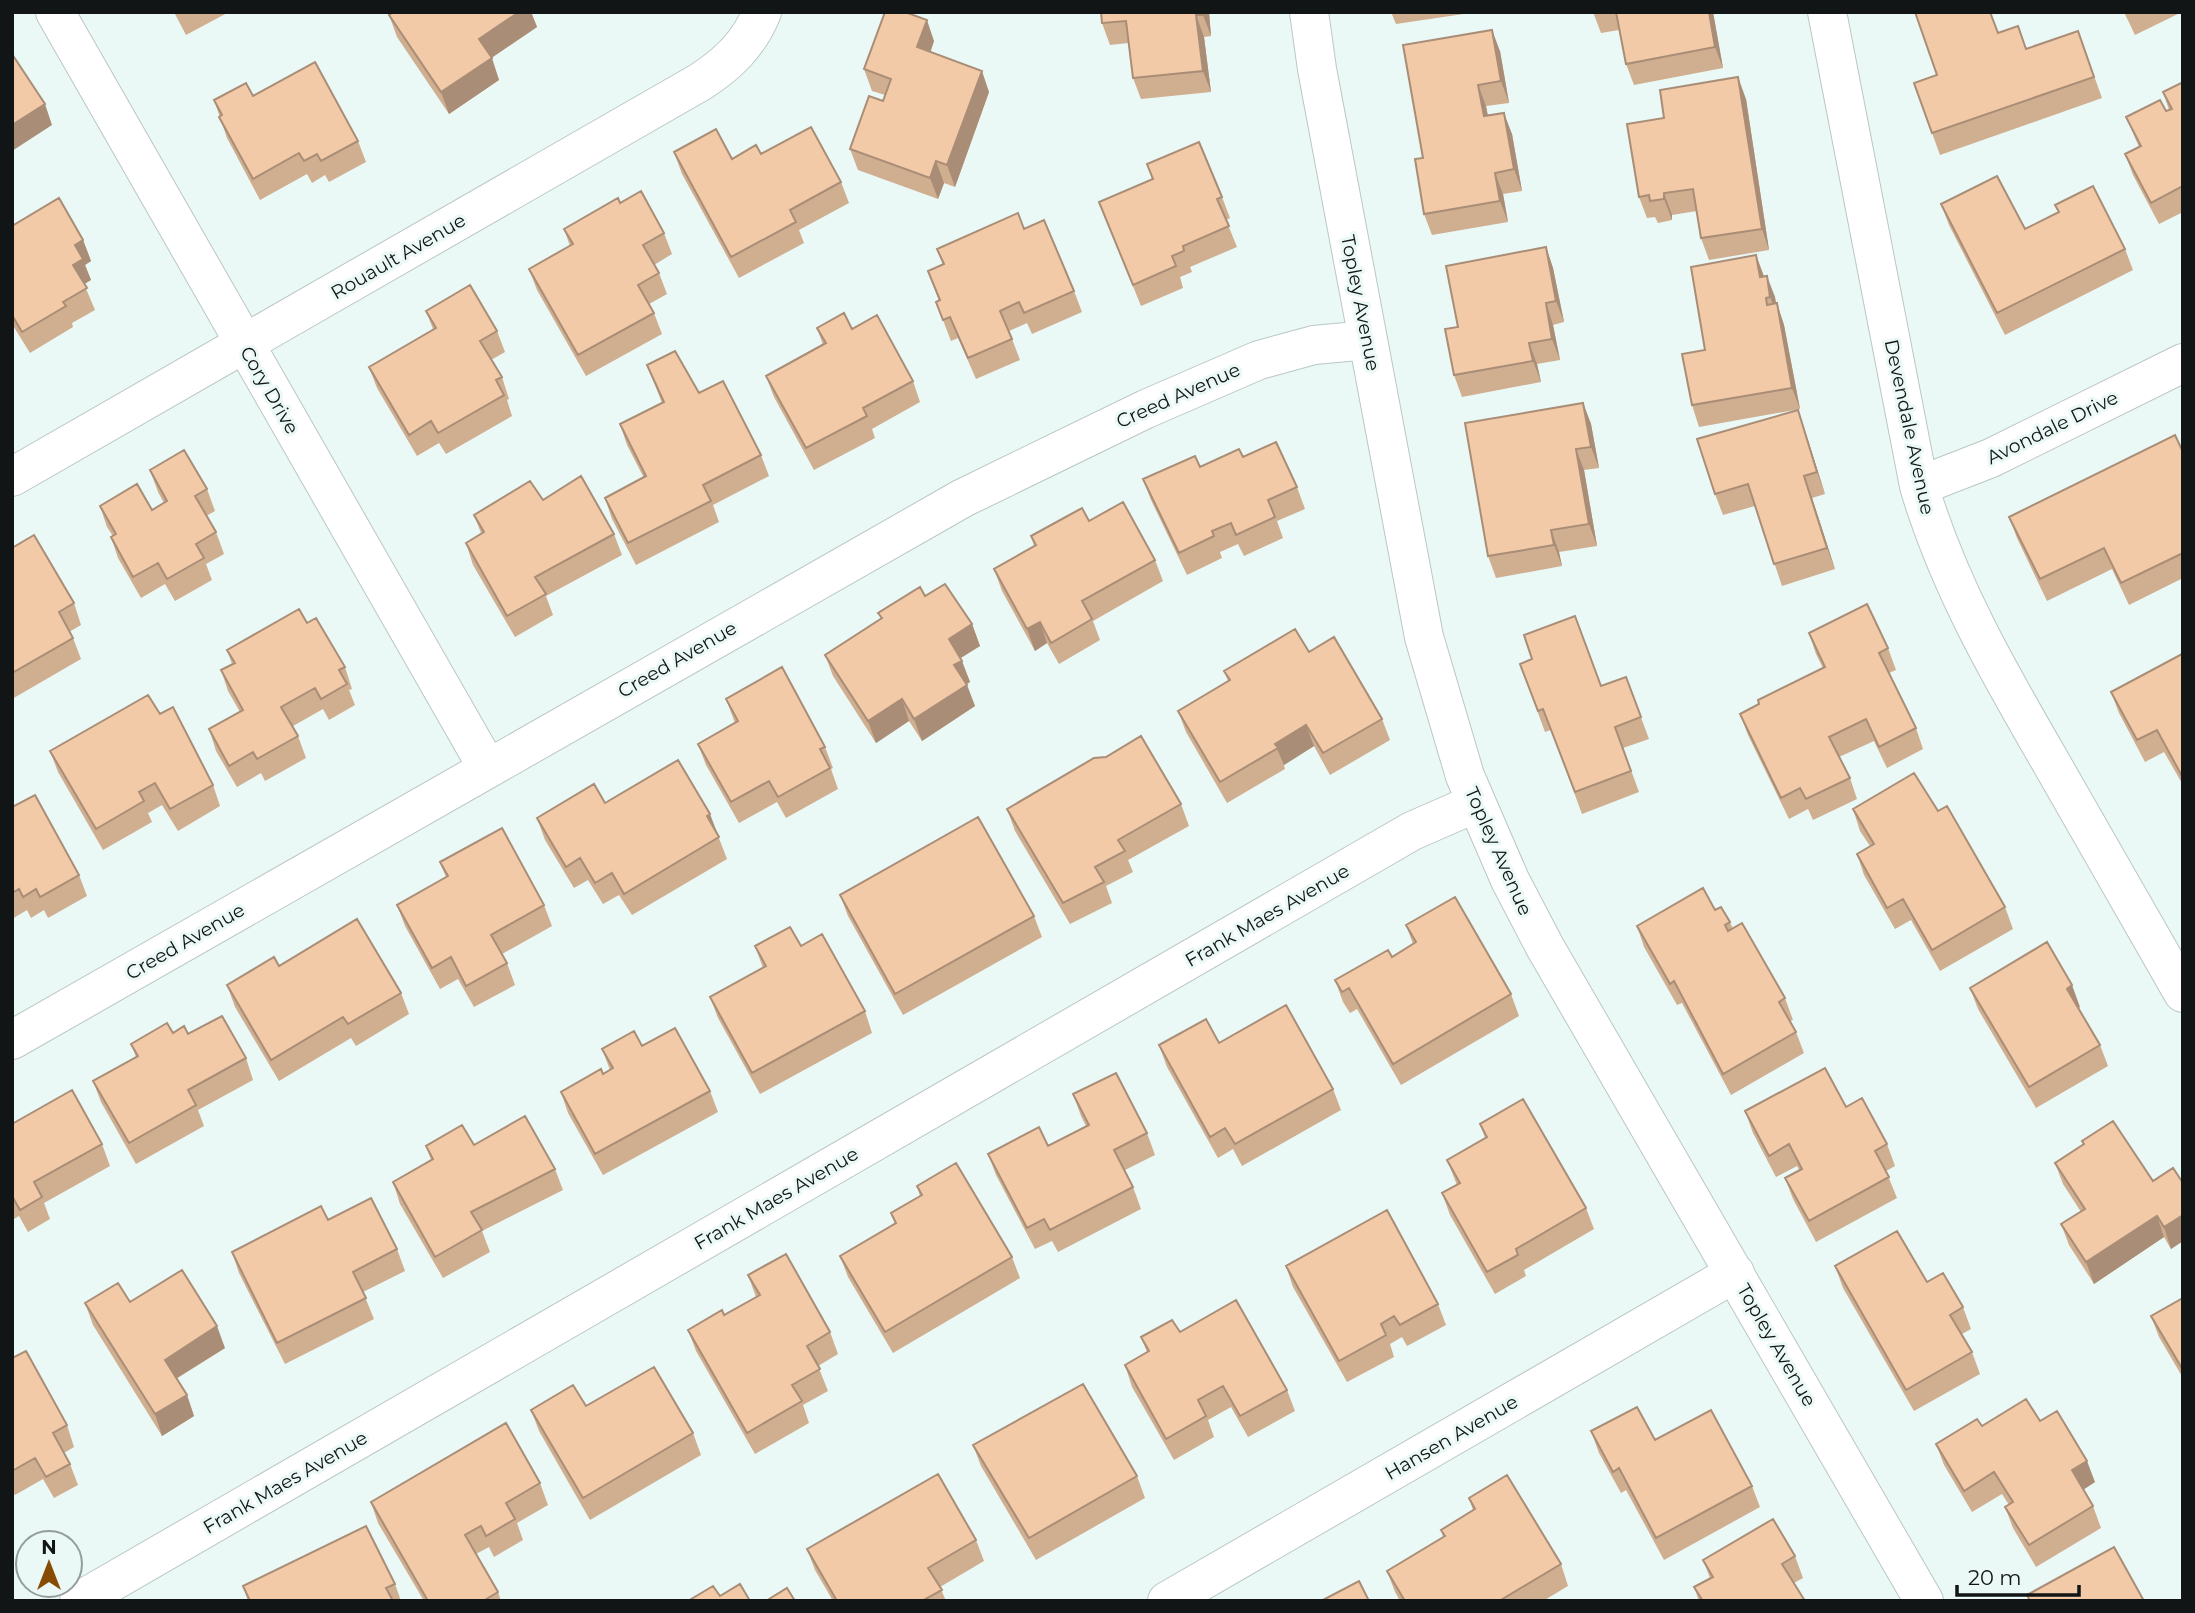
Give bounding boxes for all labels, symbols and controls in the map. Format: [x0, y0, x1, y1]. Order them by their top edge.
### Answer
street label: Rouault Avenue [327, 209, 470, 304]
street label: Topley Avenue [1336, 233, 1385, 373]
street label: Devendale Avenue [1880, 337, 1939, 517]
street label: Cory Drive [235, 342, 304, 438]
street label: Creed Avenue [1113, 358, 1244, 433]
street label: Avondale Drive [1983, 386, 2122, 469]
street label: Creed Avenue [614, 616, 741, 703]
street label: Topley Avenue [1460, 783, 1537, 919]
street label: Frank Maes Avenue [1181, 859, 1353, 972]
street label: Creed Avenue [122, 898, 249, 985]
street label: Frank Maes Avenue [690, 1142, 862, 1255]
street label: Topley Avenue [1732, 1280, 1821, 1411]
street label: Hansen Avenue [1381, 1390, 1522, 1485]
street label: Frank Maes Avenue [199, 1426, 371, 1539]
north arrow [14, 1529, 84, 1599]
text: N [41, 1536, 57, 1559]
scale bar [1957, 1554, 2080, 1598]
text: 20 m [1968, 1565, 2022, 1590]

